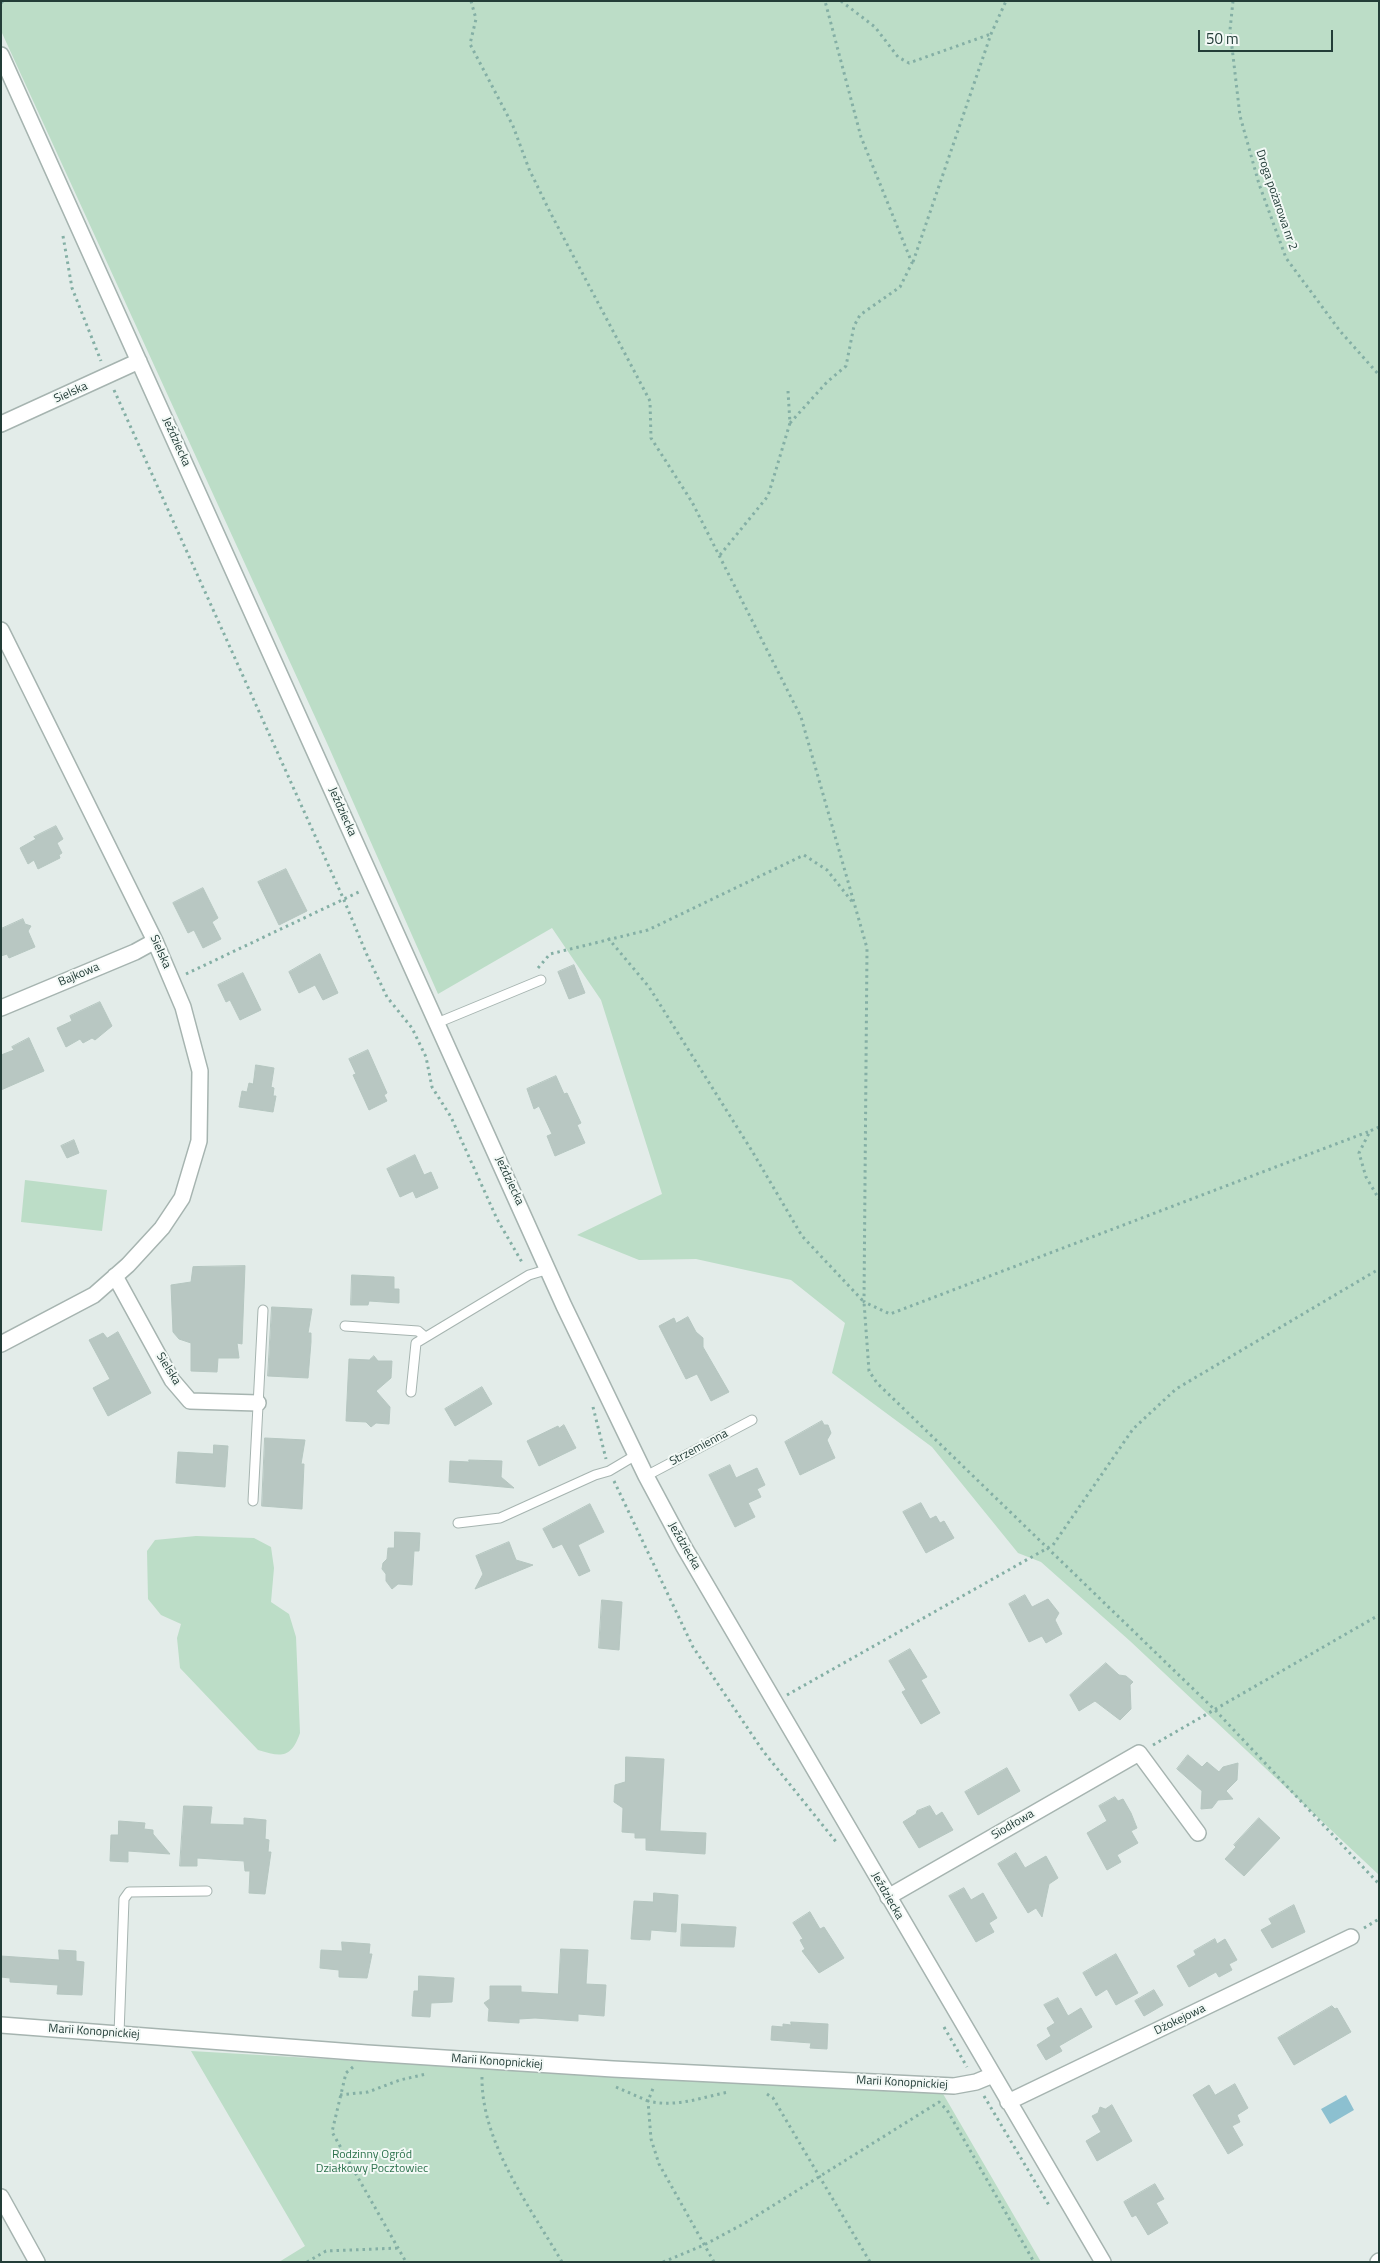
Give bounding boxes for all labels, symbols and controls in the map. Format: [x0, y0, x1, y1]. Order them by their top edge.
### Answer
scale bar [1200, 20, 1335, 52]
text: 50 m [1206, 27, 1239, 50]
street label: Droga pożarowa nr 2 [1252, 148, 1300, 252]
street label: Sielska [52, 379, 90, 407]
street label: Jeździecka [159, 415, 193, 469]
street label: Jeździecka [325, 785, 359, 839]
street label: Sielska [146, 933, 174, 971]
street label: Bajkowa [56, 960, 102, 990]
street label: Jeździecka [491, 1154, 527, 1208]
street label: Sielska [153, 1350, 183, 1388]
street label: Strzemienna [667, 1427, 731, 1469]
street label: Jeździecka [665, 1520, 703, 1572]
street label: Siodłowa [989, 1807, 1037, 1843]
street label: Jeździecka [868, 1870, 906, 1922]
street label: Dżokejowa [1152, 2001, 1208, 2039]
street label: Marii Konopnickiej [48, 2022, 140, 2042]
street label: Marii Konopnickiej [451, 2052, 543, 2072]
street label: Marii Konopnickiej [856, 2073, 948, 2093]
park label: Rodzinny Ogród Działkowy Pocztowiec [316, 2148, 428, 2176]

